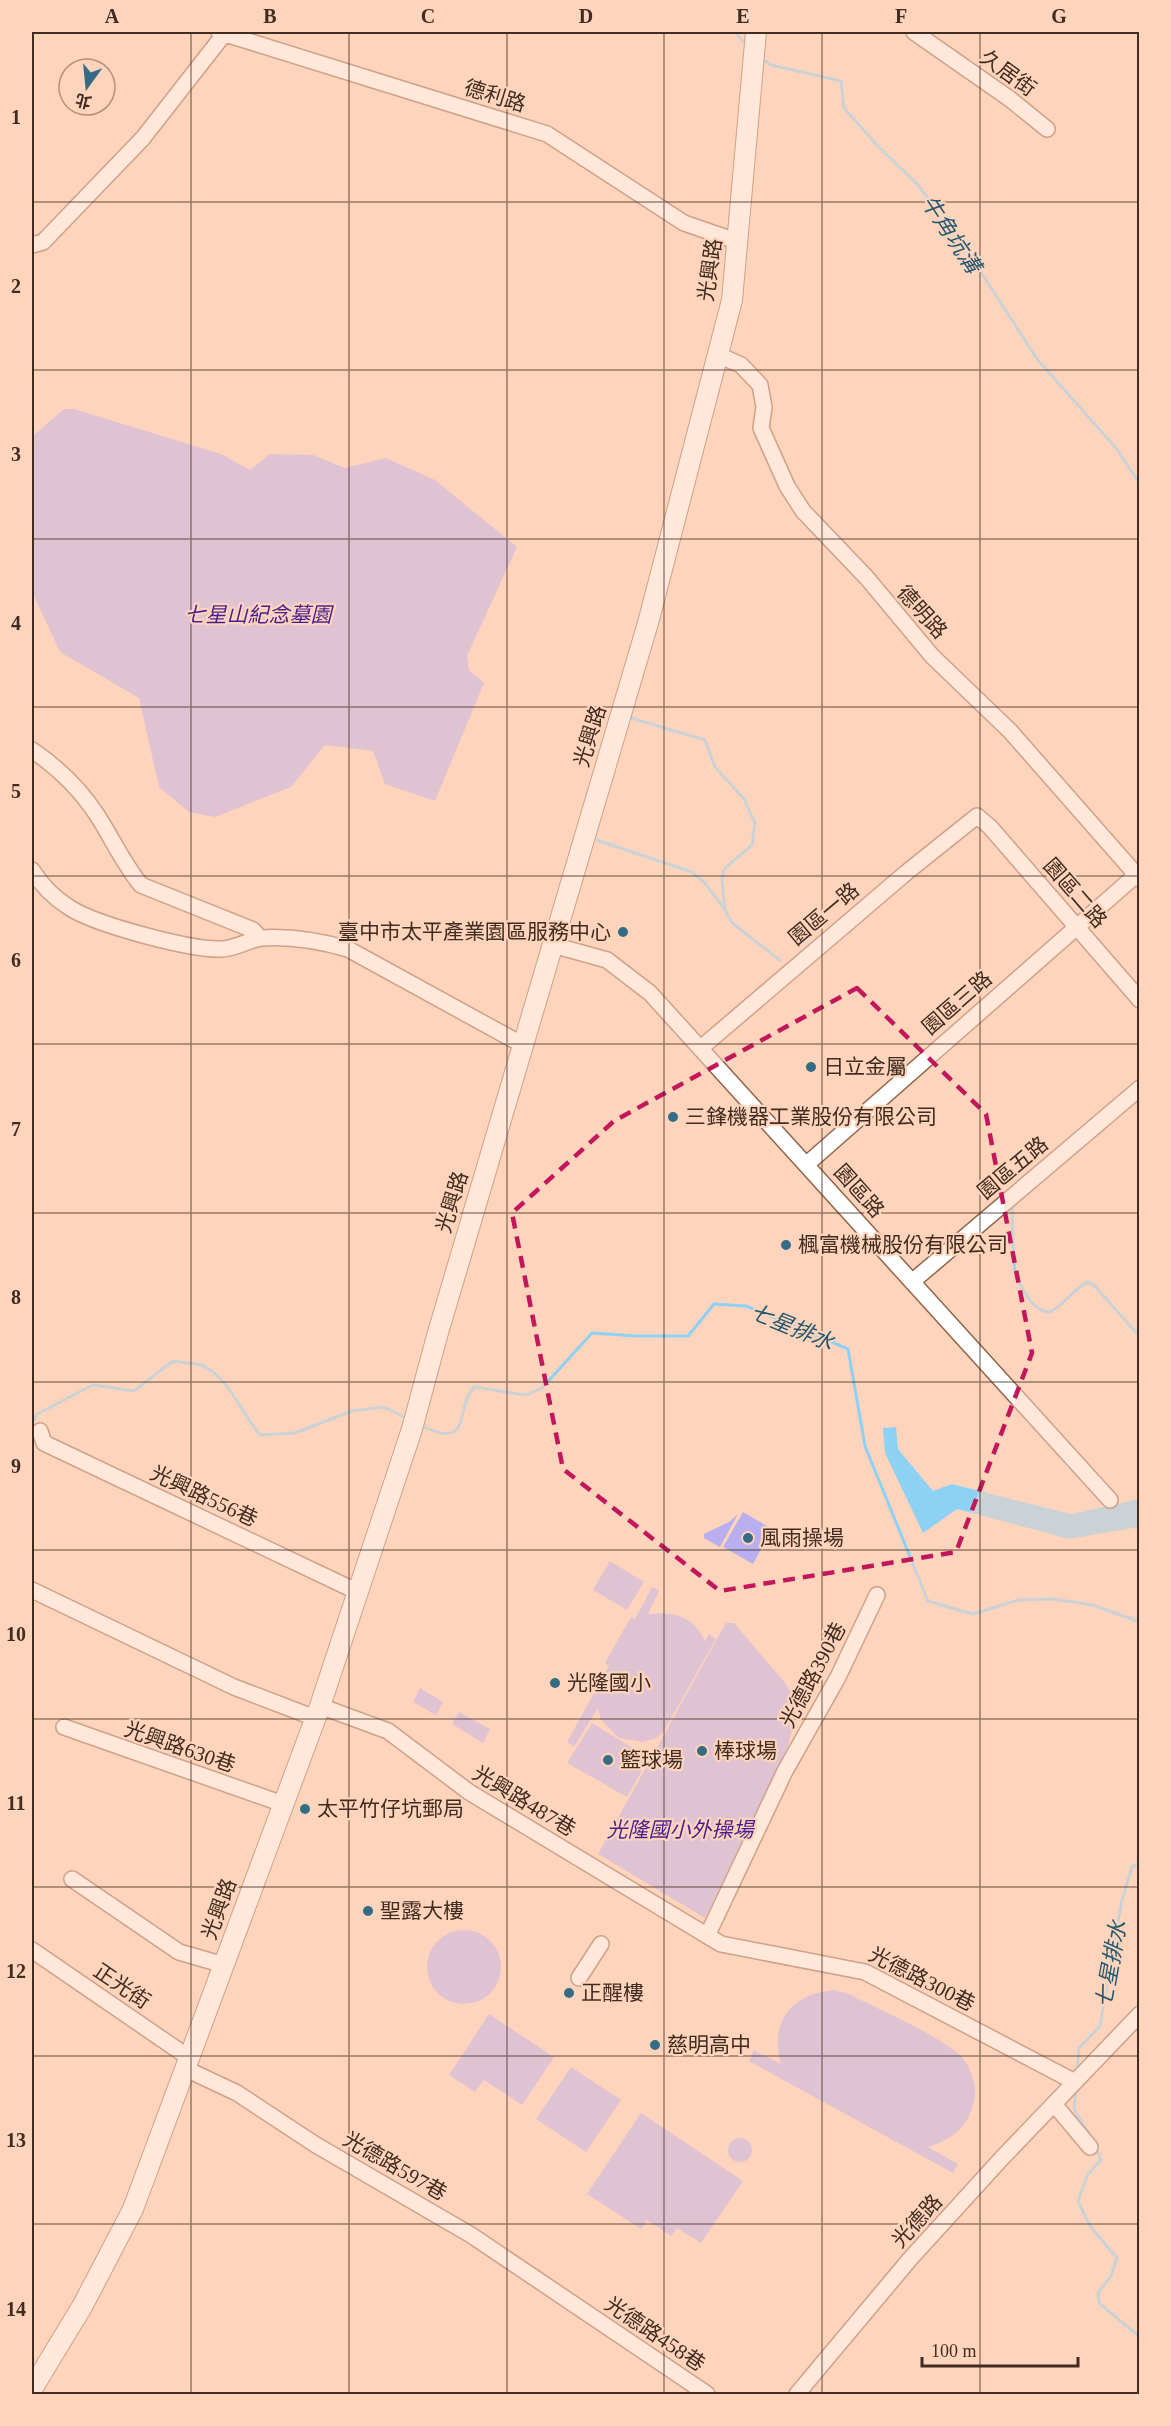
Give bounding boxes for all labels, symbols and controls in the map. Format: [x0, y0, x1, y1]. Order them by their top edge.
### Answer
text: A [105, 5, 120, 27]
text: B [263, 5, 277, 27]
text: C [421, 5, 435, 27]
text: D [579, 5, 593, 27]
text: E [736, 5, 750, 27]
text: F [895, 5, 907, 27]
text: G [1051, 5, 1067, 27]
street label: 久居街 [975, 45, 1041, 101]
north arrow [57, 57, 117, 117]
street label: 德利路 [461, 75, 529, 117]
text: 北 [73, 91, 93, 111]
text: 1 [11, 106, 21, 128]
water label: 牛角坑溝 [916, 191, 988, 280]
street label: 光興路 [694, 237, 726, 303]
text: 2 [11, 275, 21, 297]
text: 3 [11, 443, 21, 465]
street label: 德明路 [892, 581, 952, 643]
park label: 七星山紀念墓園 [185, 603, 334, 627]
text: 4 [11, 612, 21, 634]
street label: 光興路 [569, 702, 611, 770]
text: 5 [11, 780, 21, 802]
street label: 園區二路 [1038, 853, 1112, 933]
street label: 園區一路 [784, 878, 864, 950]
place label: 臺中市太平產業園區服務中心 [338, 920, 611, 944]
marker: 臺中市太平產業園區服務中心 [616, 925, 630, 939]
text: 6 [11, 949, 21, 971]
street label: 園區三路 [917, 966, 997, 1040]
place label: 日立金屬 [823, 1055, 907, 1079]
marker: 日立金屬 [804, 1060, 818, 1074]
place label: 三鋒機器工業股份有限公司 [685, 1105, 937, 1129]
marker: 三鋒機器工業股份有限公司 [666, 1110, 680, 1124]
text: 7 [11, 1118, 21, 1140]
street label: 園區五路 [973, 1132, 1053, 1204]
street label: 園區路 [829, 1160, 889, 1222]
street label: 光興路 [431, 1168, 473, 1236]
place label: 楓富機械股份有限公司 [798, 1233, 1008, 1257]
marker: 楓富機械股份有限公司 [779, 1238, 793, 1252]
text: 8 [11, 1286, 21, 1308]
water label: 七星排水 [747, 1299, 838, 1355]
text: 9 [11, 1455, 21, 1477]
street label: 光興路556巷 [147, 1461, 261, 1531]
place label: 風雨操場 [760, 1526, 844, 1550]
marker: 風雨操場 [741, 1531, 755, 1545]
street label: 光德路390巷 [775, 1618, 851, 1732]
text: 10 [6, 1623, 26, 1645]
place label: 光隆國小 [567, 1671, 651, 1695]
marker: 光隆國小 [548, 1676, 562, 1690]
street label: 光興路630巷 [121, 1717, 239, 1777]
place label: 棒球場 [714, 1739, 777, 1763]
marker: 棒球場 [695, 1744, 709, 1758]
place label: 籃球場 [620, 1748, 683, 1772]
marker: 籃球場 [601, 1753, 615, 1767]
street label: 光興路487巷 [468, 1761, 580, 1841]
text: 11 [7, 1792, 25, 1814]
place label: 太平竹仔坑郵局 [317, 1797, 464, 1821]
marker: 太平竹仔坑郵局 [298, 1802, 312, 1816]
park label: 光隆國小外操場 [607, 1818, 755, 1842]
street label: 光興路 [197, 1875, 241, 1943]
place label: 聖露大樓 [380, 1899, 464, 1923]
marker: 聖露大樓 [361, 1904, 375, 1918]
water label: 七星排水 [1091, 1918, 1131, 2010]
street label: 光德路300巷 [865, 1942, 979, 2016]
street label: 正光街 [89, 1958, 155, 2014]
text: 12 [6, 1960, 26, 1982]
place label: 正醒樓 [581, 1981, 644, 2005]
marker: 正醒樓 [562, 1986, 576, 2000]
place label: 慈明高中 [667, 2033, 751, 2057]
marker: 慈明高中 [648, 2038, 662, 2052]
street label: 光德路597巷 [339, 2127, 451, 2205]
text: 13 [6, 2129, 26, 2151]
street label: 光德路 [887, 2190, 947, 2252]
street label: 光德路458巷 [600, 2292, 710, 2376]
text: 14 [6, 2298, 26, 2320]
scale bar [922, 2330, 1078, 2368]
text: 100 m [931, 2341, 977, 2361]

